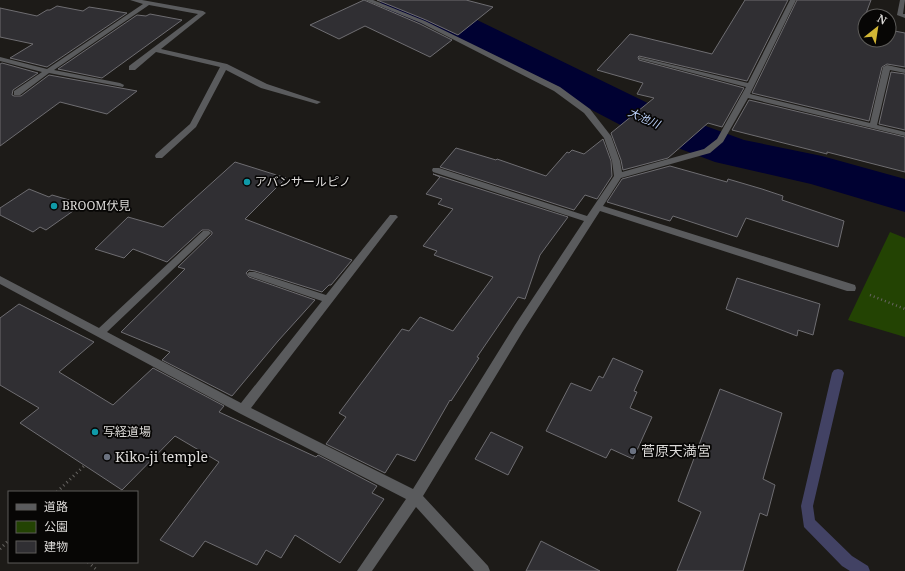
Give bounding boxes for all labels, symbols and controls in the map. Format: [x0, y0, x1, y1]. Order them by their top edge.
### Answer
north arrow [857, 8, 897, 48]
text: N [875, 10, 890, 28]
water label: 大池川 [626, 104, 663, 132]
place label: アバンサールピノ [255, 173, 351, 190]
marker: アバンサールピノ [242, 177, 252, 187]
place label: BROOM伏見 [62, 197, 131, 214]
marker: BROOM伏見 [49, 201, 59, 211]
place label: 写経道場 [103, 423, 151, 440]
marker: 写経道場 [90, 427, 100, 437]
place label: 菅原天満宮 [641, 441, 711, 460]
marker: 菅原天満宮 [628, 446, 638, 456]
place label: Kiko-ji temple [115, 447, 208, 466]
marker: Kiko-ji temple [102, 452, 112, 462]
legend [8, 491, 138, 563]
text: 道路 [44, 498, 68, 515]
text: 公園 [44, 518, 68, 535]
text: 建物 [44, 538, 68, 555]

